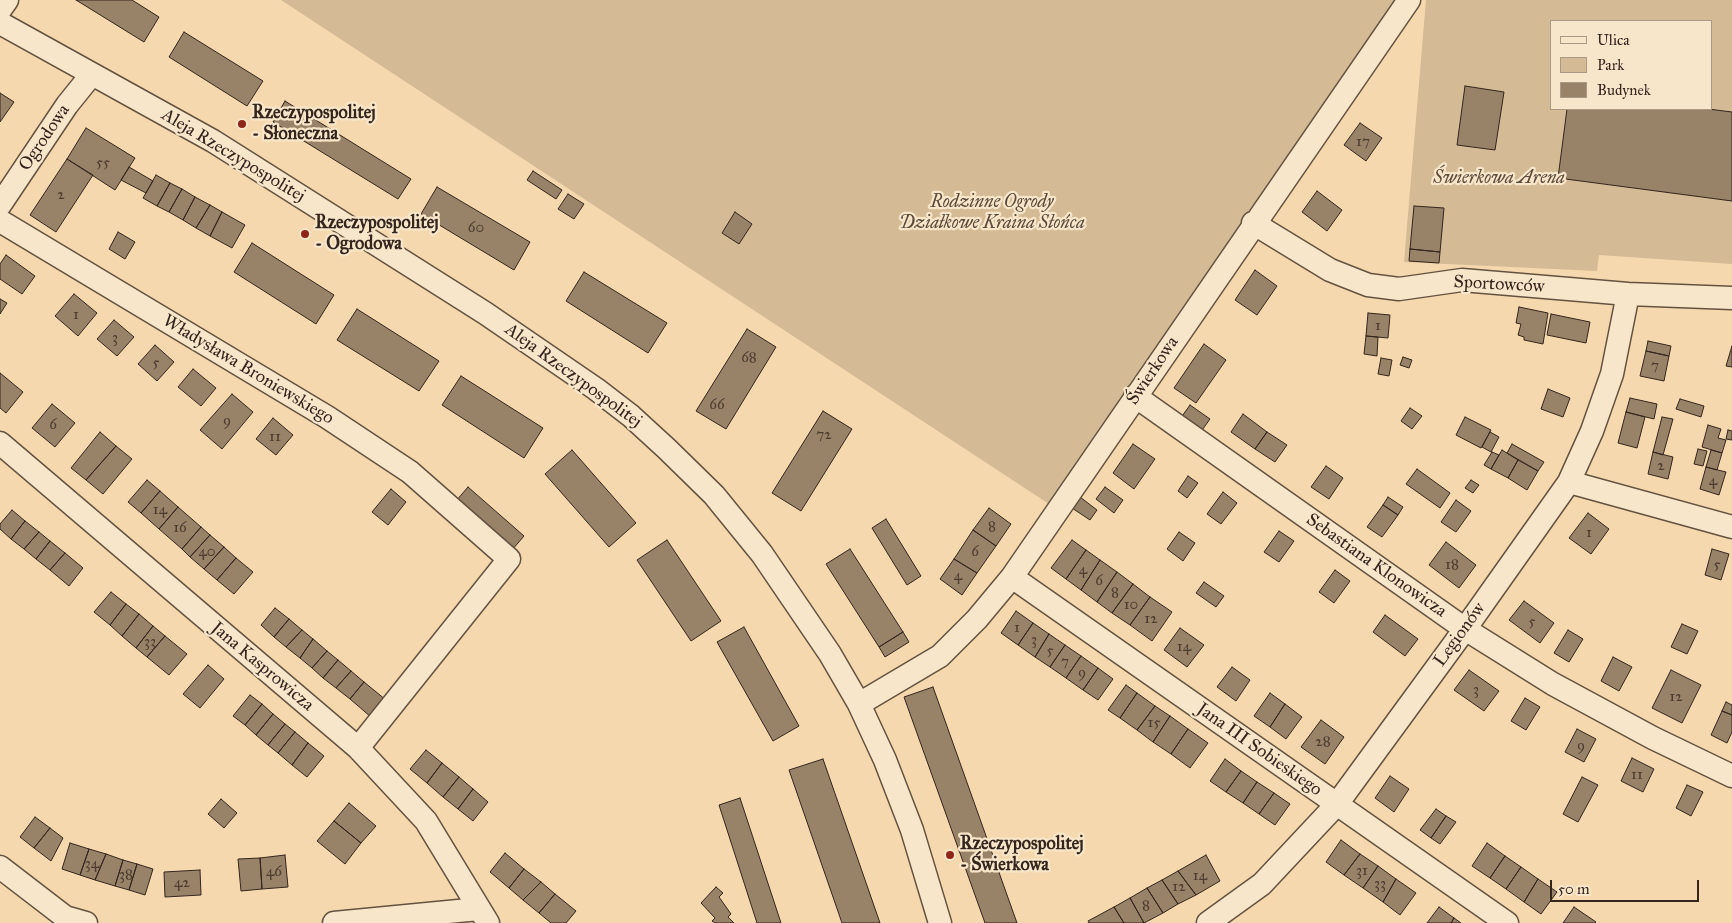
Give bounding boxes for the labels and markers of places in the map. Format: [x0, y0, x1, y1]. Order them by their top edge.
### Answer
place label: Rzeczypospolitej - Słoneczna [252, 103, 376, 146]
marker: Rzeczypospolitej - Słoneczna [236, 118, 248, 130]
place label: Rzeczypospolitej - Ogrodowa [315, 213, 439, 255]
marker: Rzeczypospolitej - Ogrodowa [299, 228, 311, 240]
place label: Rzeczypospolitej - Świerkowa [960, 834, 1084, 876]
marker: Rzeczypospolitej - Świerkowa [944, 849, 956, 861]

